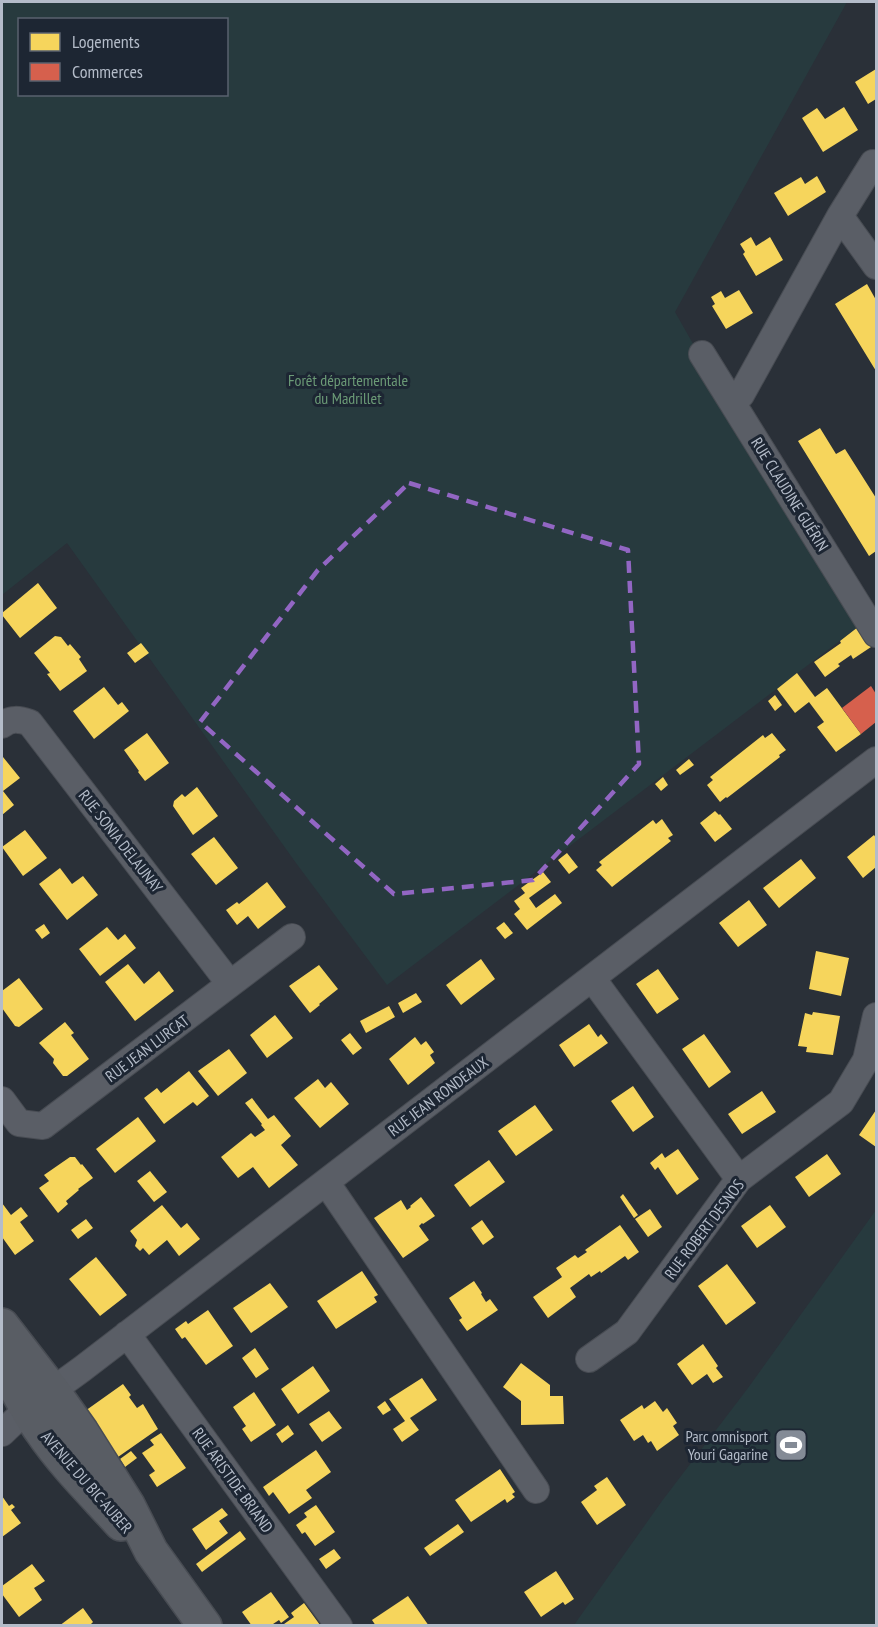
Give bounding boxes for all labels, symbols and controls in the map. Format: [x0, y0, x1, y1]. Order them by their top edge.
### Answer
legend [18, 18, 228, 96]
text: Logements [72, 30, 140, 53]
text: Commerces [72, 60, 143, 83]
park label: Forêt départementale du Madrillet [288, 370, 408, 408]
street label: RUE CLAUDINE GUÉRIN [747, 433, 833, 555]
street label: RUE SONIA DELAUNAY [75, 786, 168, 897]
street label: RUE JEAN LURCAT [101, 1010, 193, 1086]
street label: RUE JEAN RONDEAUX [384, 1052, 492, 1140]
street label: RUE ROBERT DESNOS [660, 1175, 748, 1283]
street label: RUE ARISTIDE BRIAND [188, 1424, 278, 1536]
place label: Parc omnisport Youri Gagarine [685, 1426, 769, 1464]
street label: AVENUE DU BIC-AUBER [37, 1427, 137, 1537]
sports icon: Parc omnisport Youri Gagarine [773, 1427, 809, 1463]

